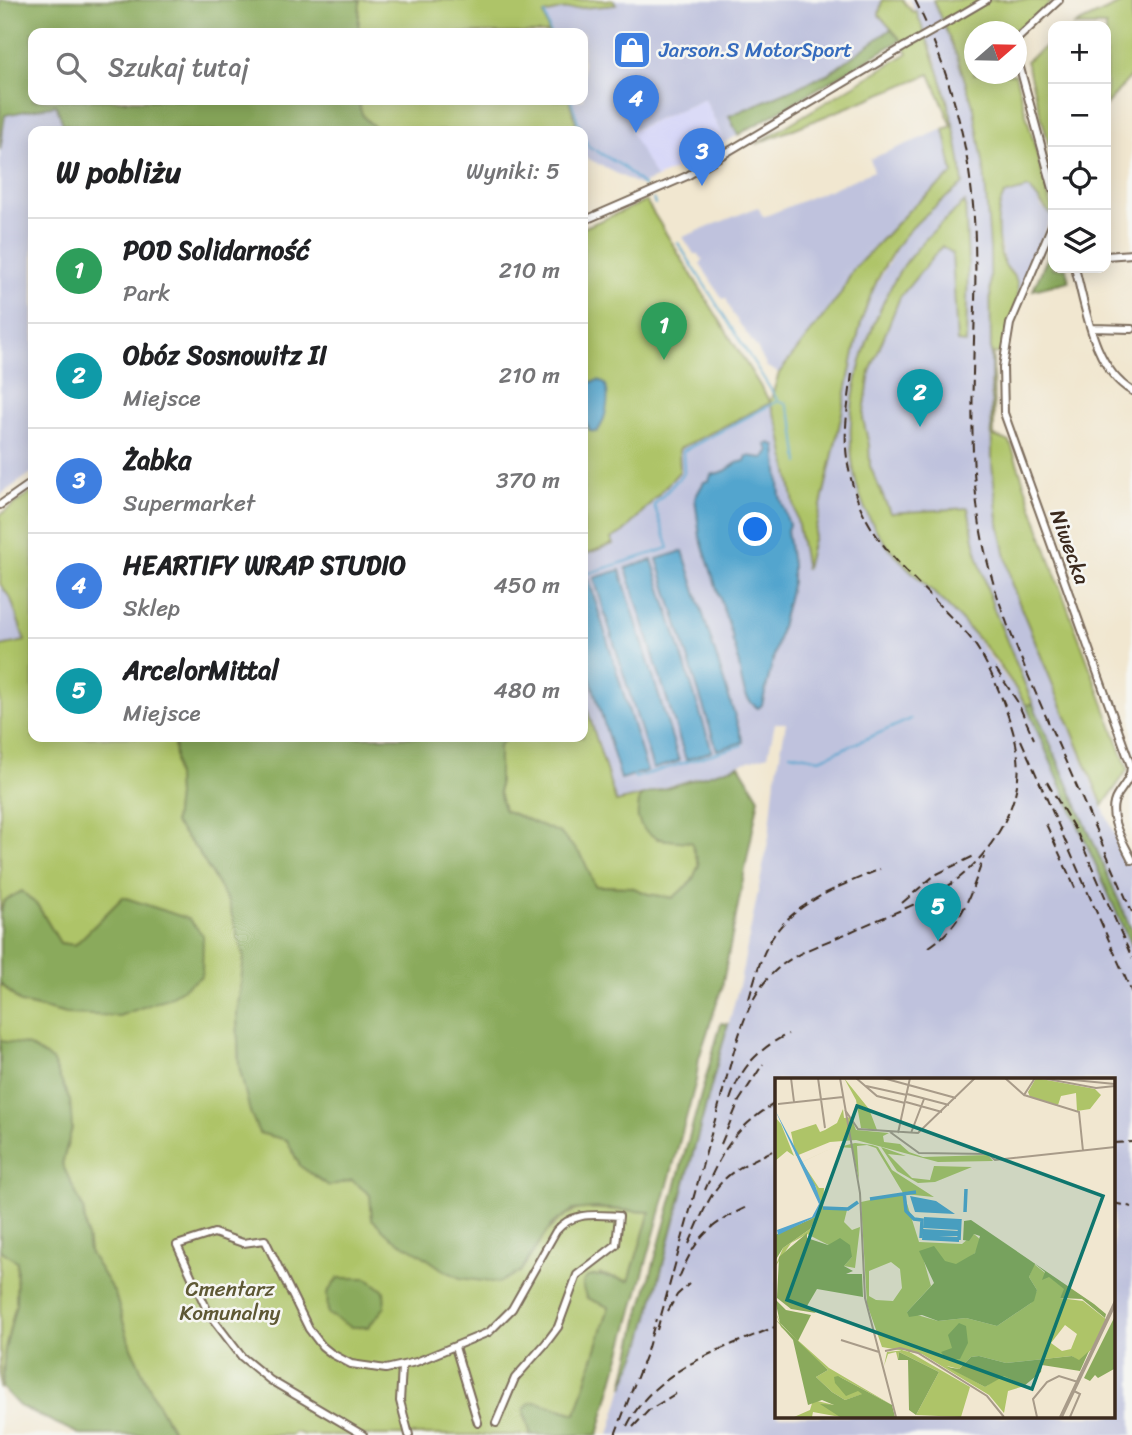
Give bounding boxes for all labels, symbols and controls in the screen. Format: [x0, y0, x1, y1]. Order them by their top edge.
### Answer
north arrow [964, 21, 1027, 84]
map controls [1048, 21, 1111, 273]
button: + [1048, 21, 1111, 84]
search box [28, 28, 588, 105]
shop icon: Jarson.S MotorSport [611, 29, 653, 71]
place label: Jarson.S MotorSport [658, 31, 852, 69]
text: Szukaj tutaj [108, 44, 249, 90]
icon: search [52, 48, 90, 86]
pin: 4 [613, 75, 659, 133]
button: − [1048, 84, 1111, 147]
pin: 3 [679, 128, 725, 186]
text: W pobliżu [56, 145, 181, 199]
button: locate [1048, 147, 1111, 210]
text: Wyniki: 5 [466, 151, 560, 192]
button: layers [1048, 210, 1111, 273]
text: POD Solidarność [123, 227, 309, 273]
text: 1 [74, 250, 84, 291]
text: 210 m [499, 250, 560, 291]
text: Park [123, 273, 170, 314]
pin: 1 [641, 302, 687, 360]
text: Obóz Sosnowitz II [123, 332, 327, 378]
text: 2 [72, 355, 86, 396]
text: 210 m [499, 355, 560, 396]
pin: 2 [897, 369, 943, 427]
text: Miejsce [123, 378, 201, 419]
text: Żabka [123, 437, 191, 483]
text: 3 [73, 460, 85, 501]
text: 370 m [496, 460, 560, 501]
text: Supermarket [123, 483, 255, 524]
street label: Niwecka [1039, 504, 1101, 590]
your location [738, 512, 772, 546]
text: HEARTIFY WRAP STUDIO [123, 542, 406, 588]
text: 4 [72, 565, 86, 606]
text: 450 m [493, 565, 560, 606]
text: Sklep [123, 588, 180, 629]
text: ArcelorMittal [123, 647, 279, 693]
text: 5 [72, 670, 86, 711]
text: 480 m [494, 670, 560, 711]
text: Miejsce [123, 693, 201, 734]
pin: 5 [915, 883, 961, 941]
inset map [775, 1078, 1114, 1418]
park label: Cmentarz Komunalny [180, 1270, 281, 1332]

